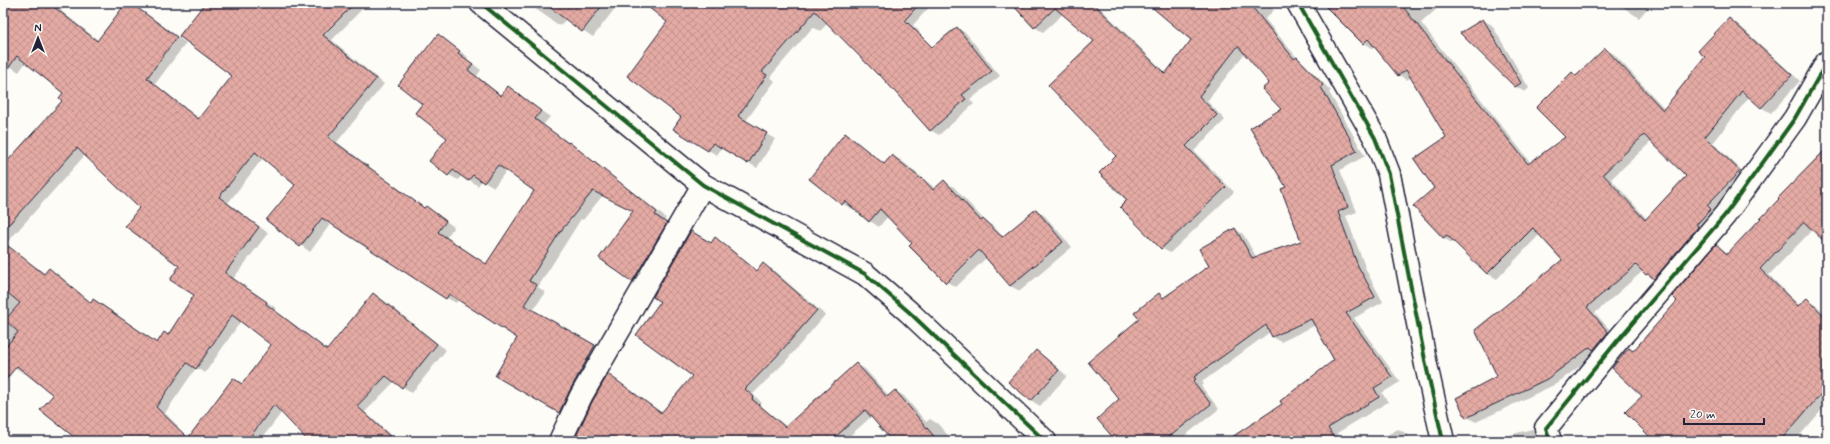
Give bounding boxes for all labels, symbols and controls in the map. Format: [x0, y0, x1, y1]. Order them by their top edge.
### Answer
north arrow [18, 18, 58, 58]
text: N [34, 22, 42, 36]
scale bar [1684, 400, 1764, 426]
text: 20 m [1690, 407, 1716, 423]

